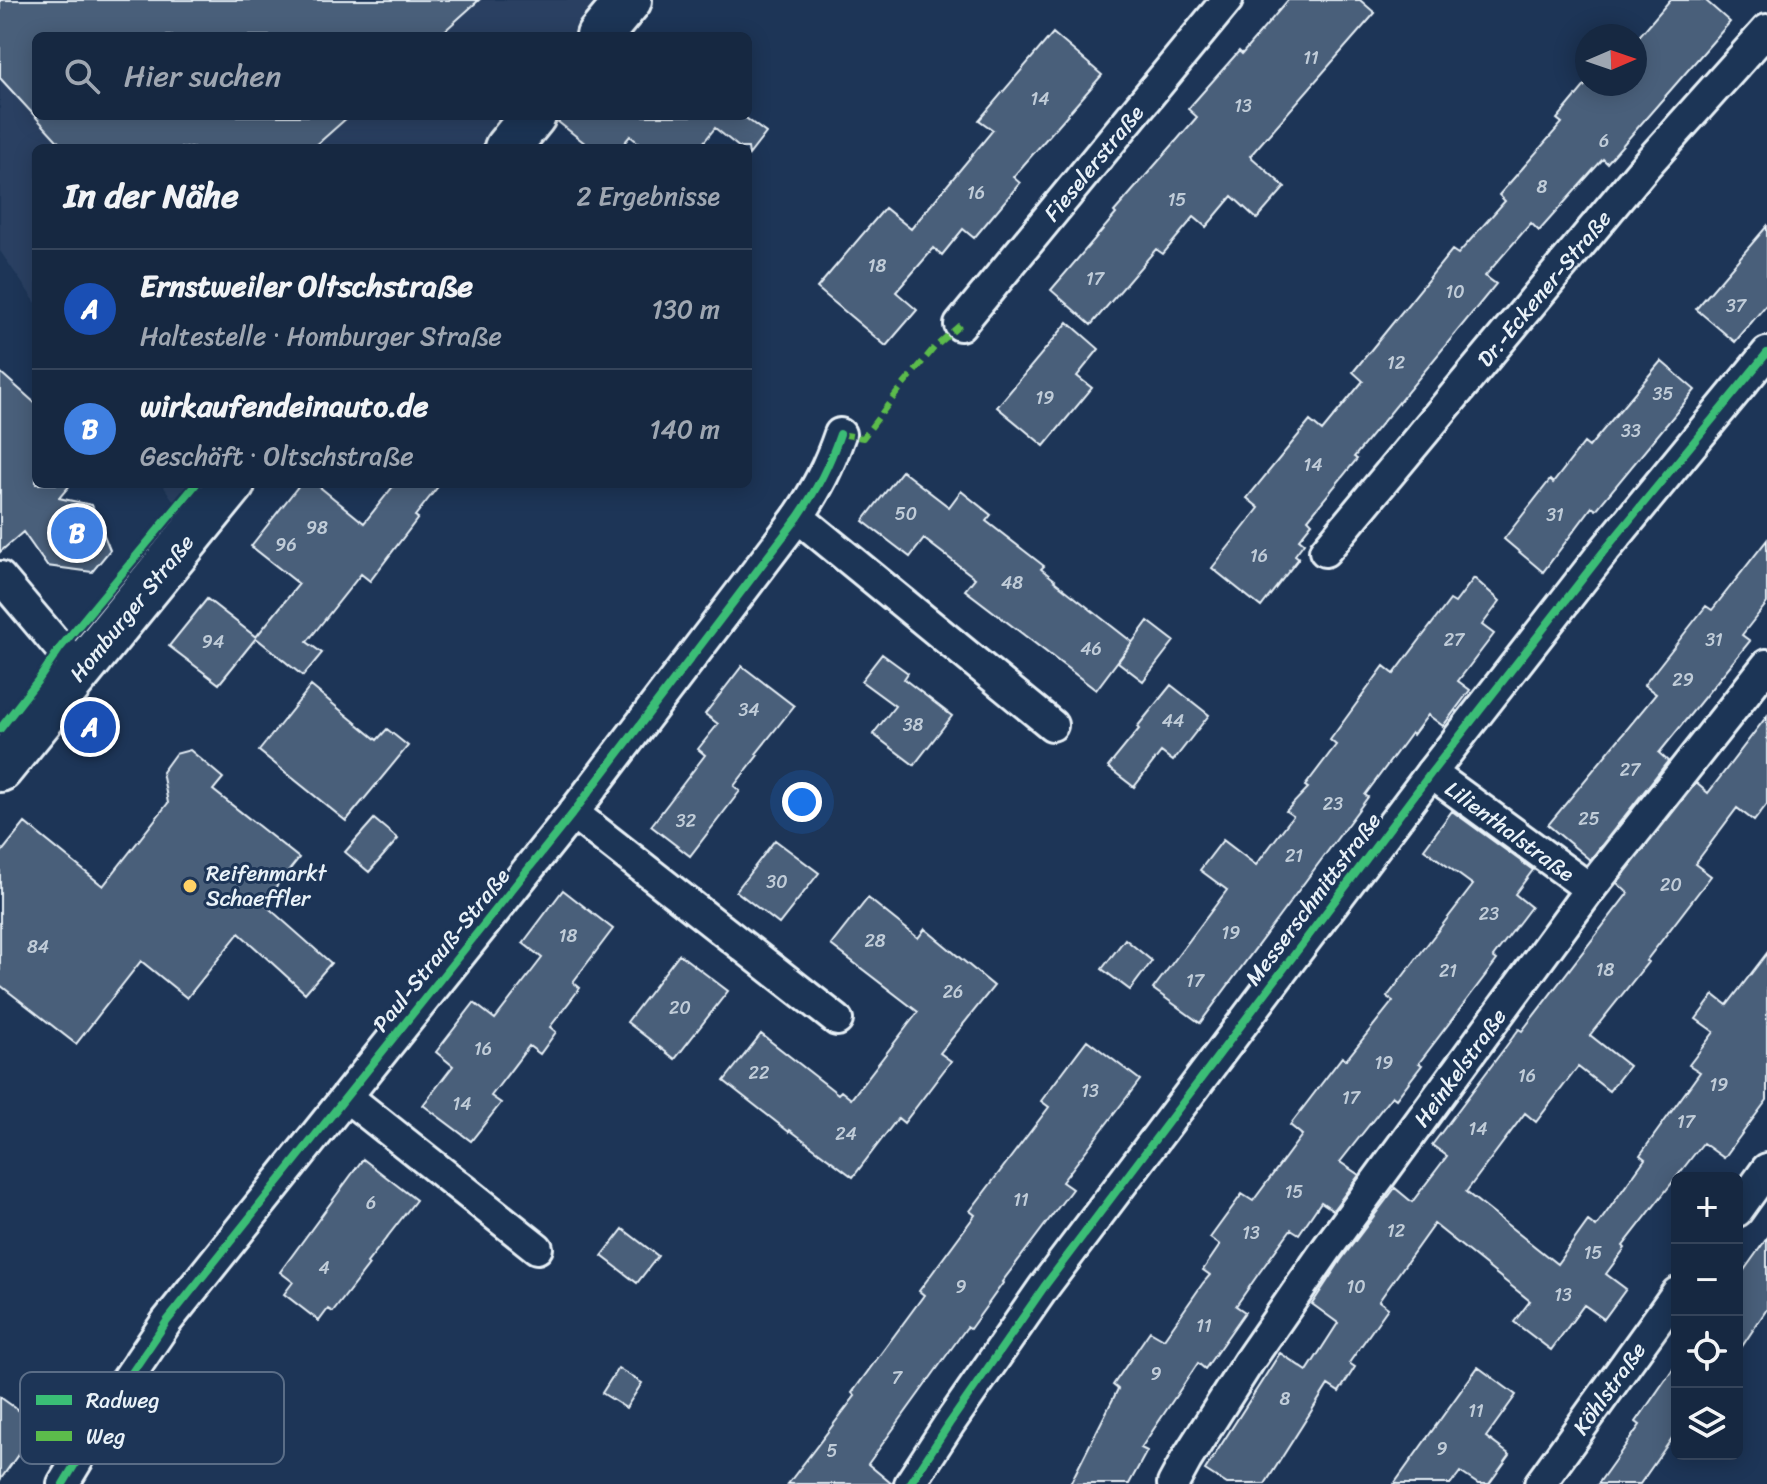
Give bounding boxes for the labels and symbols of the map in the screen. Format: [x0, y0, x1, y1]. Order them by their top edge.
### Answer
north arrow [1575, 24, 1647, 96]
house number: 11 [1303, 42, 1319, 74]
house number: 14 [1031, 83, 1049, 115]
house number: 13 [1234, 90, 1252, 122]
street label: Fieselerstraße [1033, 95, 1154, 230]
house number: 6 [1599, 125, 1609, 157]
house number: 8 [1537, 171, 1548, 203]
house number: 16 [967, 177, 985, 209]
house number: 15 [1168, 184, 1186, 216]
street label: Dr.-Eckener-Straße [1466, 201, 1621, 376]
house number: 18 [868, 250, 886, 282]
house number: 17 [1086, 263, 1106, 295]
house number: 10 [1445, 276, 1465, 308]
house number: 37 [1726, 290, 1748, 322]
house number: 12 [1387, 347, 1405, 379]
house number: 35 [1653, 378, 1673, 410]
house number: 19 [1036, 382, 1054, 414]
house number: 33 [1621, 415, 1641, 447]
house number: 14 [1304, 449, 1322, 481]
house number: 50 [895, 498, 917, 530]
house number: 31 [1546, 499, 1564, 531]
pin: B [51, 503, 103, 563]
house number: 98 [306, 512, 328, 544]
street label: Homburger Straße [59, 525, 204, 691]
house number: 96 [275, 529, 297, 561]
house number: 16 [1250, 540, 1268, 572]
house number: 48 [1001, 567, 1023, 599]
house number: 27 [1444, 624, 1466, 656]
house number: 31 [1705, 624, 1723, 656]
house number: 94 [202, 626, 224, 658]
house number: 46 [1080, 633, 1102, 665]
house number: 29 [1672, 664, 1694, 696]
house number: 34 [738, 694, 760, 726]
pin: A [64, 697, 116, 757]
house number: 44 [1162, 705, 1184, 737]
house number: 38 [903, 709, 924, 741]
house number: 27 [1620, 754, 1642, 786]
street label: Lilienthalstraße [1437, 770, 1584, 892]
your location [782, 782, 822, 822]
house number: 23 [1323, 788, 1343, 820]
house number: 25 [1578, 803, 1600, 835]
street label: Messerschmittstraße [1234, 804, 1392, 994]
house number: 32 [676, 805, 696, 837]
house number: 21 [1285, 840, 1303, 872]
place label: Reifenmarkt Schaeffler [206, 854, 328, 918]
street label: Paul-Strauß-Straße [362, 859, 520, 1041]
house number: 30 [766, 866, 788, 898]
house number: 20 [1660, 869, 1682, 901]
marker: Reifenmarkt Schaeffler [181, 877, 199, 895]
house number: 23 [1479, 898, 1499, 930]
house number: 19 [1222, 917, 1240, 949]
house number: 18 [559, 920, 577, 952]
house number: 28 [864, 925, 886, 957]
house number: 84 [27, 931, 49, 963]
house number: 18 [1596, 954, 1614, 986]
house number: 21 [1439, 955, 1457, 987]
house number: 17 [1186, 965, 1206, 997]
house number: 26 [943, 976, 963, 1008]
house number: 20 [669, 992, 691, 1024]
street label: Heinkelstraße [1403, 999, 1517, 1135]
house number: 16 [474, 1033, 492, 1065]
house number: 19 [1375, 1047, 1393, 1079]
house number: 22 [749, 1057, 769, 1089]
house number: 16 [1518, 1060, 1536, 1092]
house number: 19 [1710, 1069, 1728, 1101]
house number: 13 [1081, 1075, 1099, 1107]
house number: 17 [1342, 1082, 1362, 1114]
house number: 14 [453, 1088, 471, 1120]
house number: 17 [1677, 1106, 1697, 1138]
house number: 14 [1469, 1113, 1487, 1145]
house number: 24 [835, 1118, 857, 1150]
house number: 15 [1285, 1176, 1303, 1208]
house number: 11 [1013, 1184, 1029, 1216]
house number: 6 [366, 1187, 376, 1219]
house number: 12 [1387, 1215, 1405, 1247]
house number: 13 [1242, 1217, 1260, 1249]
house number: 15 [1584, 1237, 1602, 1269]
house number: 4 [318, 1252, 330, 1284]
house number: 9 [955, 1271, 967, 1303]
house number: 10 [1346, 1271, 1366, 1303]
house number: 13 [1554, 1279, 1572, 1311]
house number: 11 [1196, 1310, 1212, 1342]
street label: Köhlstraße [1562, 1333, 1656, 1443]
house number: 9 [1150, 1358, 1162, 1390]
house number: 7 [892, 1362, 904, 1394]
legend [20, 1372, 284, 1464]
text: Radweg [86, 1381, 160, 1420]
house number: 8 [1280, 1383, 1291, 1415]
house number: 11 [1468, 1395, 1484, 1427]
text: Weg [86, 1417, 125, 1456]
house number: 9 [1436, 1433, 1448, 1465]
house number: 5 [827, 1435, 838, 1467]

